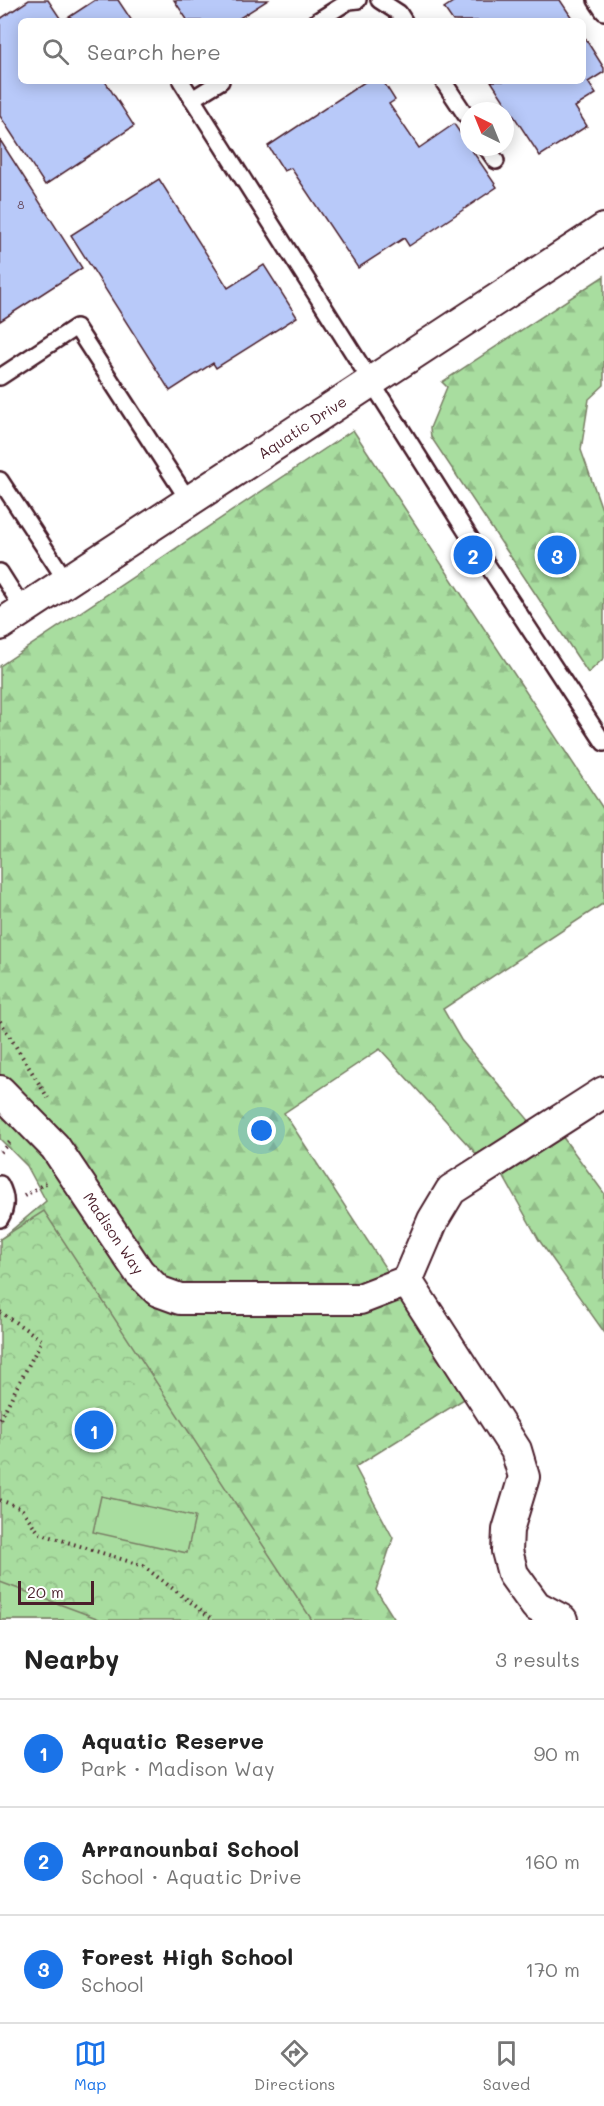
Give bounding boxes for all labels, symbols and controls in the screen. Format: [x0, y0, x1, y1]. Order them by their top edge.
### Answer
search box [18, 18, 586, 84]
icon: search [39, 35, 72, 68]
text: Search here [87, 37, 221, 66]
north arrow [460, 102, 514, 156]
house number: 8 [17, 196, 25, 212]
street label: Aquatic Drive [254, 391, 350, 463]
pin: 2 [454, 532, 492, 578]
pin: 3 [538, 532, 576, 578]
your location [247, 1116, 276, 1145]
street label: Madison Way [79, 1188, 149, 1278]
pin: 1 [74, 1408, 113, 1452]
scale bar [18, 1578, 94, 1606]
text: 20 m [27, 1581, 64, 1602]
text: Nearby [24, 1642, 119, 1676]
text: 3 results [495, 1646, 580, 1672]
text: Aquatic Reserve [81, 1726, 264, 1755]
text: 1 [39, 1740, 48, 1766]
text: 90 m [534, 1740, 580, 1766]
text: Park · Madison Way [81, 1755, 275, 1781]
text: Arranounbai School [81, 1834, 299, 1863]
text: 2 [38, 1848, 49, 1874]
text: 160 m [524, 1848, 580, 1874]
text: School · Aquatic Drive [81, 1863, 302, 1889]
text: Forest High School [81, 1942, 293, 1971]
text: 3 [38, 1956, 50, 1982]
text: 170 m [525, 1956, 580, 1982]
text: School [81, 1971, 144, 1997]
tab: Map [74, 2037, 107, 2094]
tab: Directions [254, 2037, 335, 2094]
tab: Saved [483, 2037, 530, 2094]

